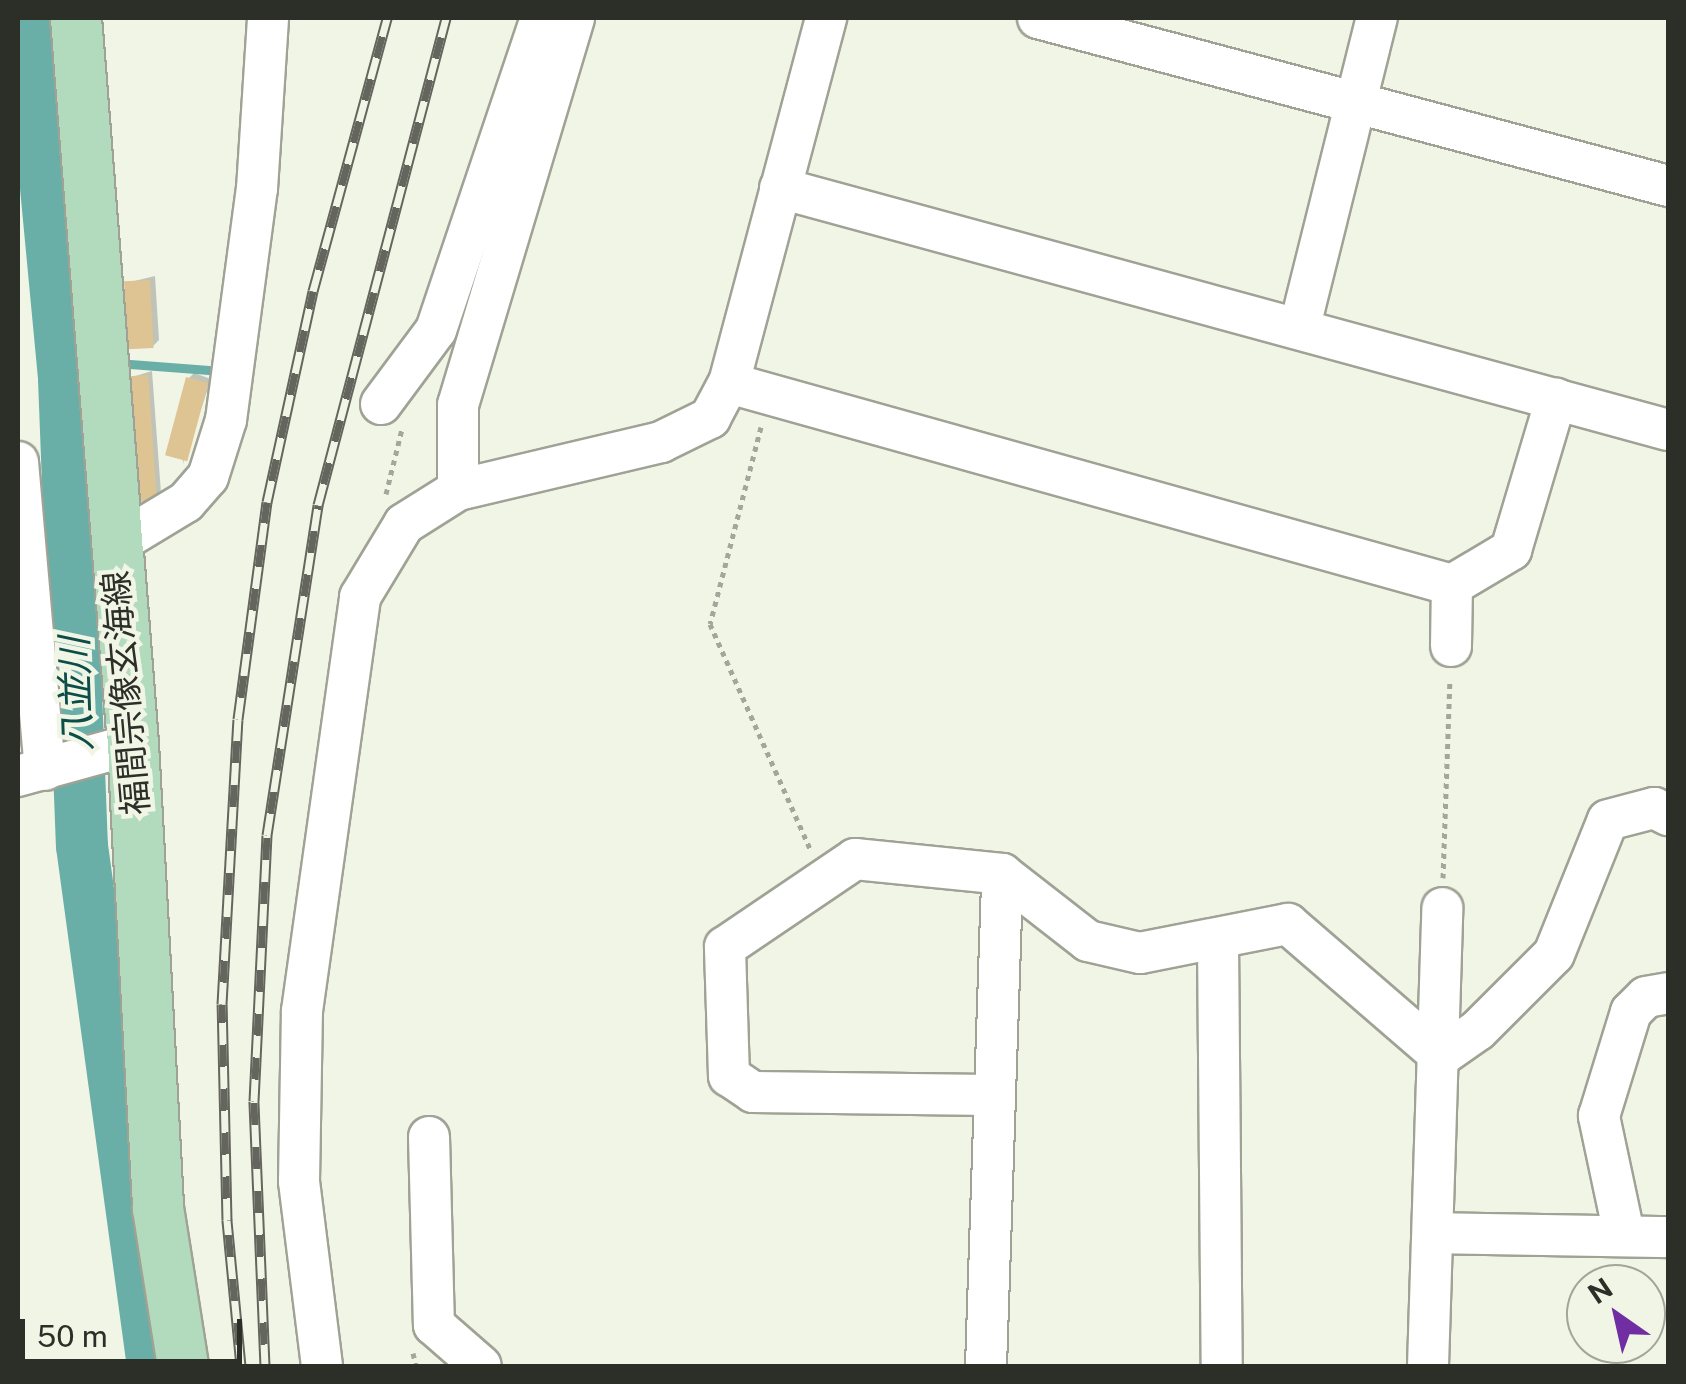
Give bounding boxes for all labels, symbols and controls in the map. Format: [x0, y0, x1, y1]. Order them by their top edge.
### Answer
street label: 福間宗像玄海線 [94, 569, 158, 817]
water label: 八並川 [51, 636, 101, 752]
north arrow [1566, 1264, 1666, 1364]
text: N [1582, 1271, 1618, 1310]
scale bar [25, 1299, 248, 1361]
text: 50 m [37, 1318, 108, 1354]

